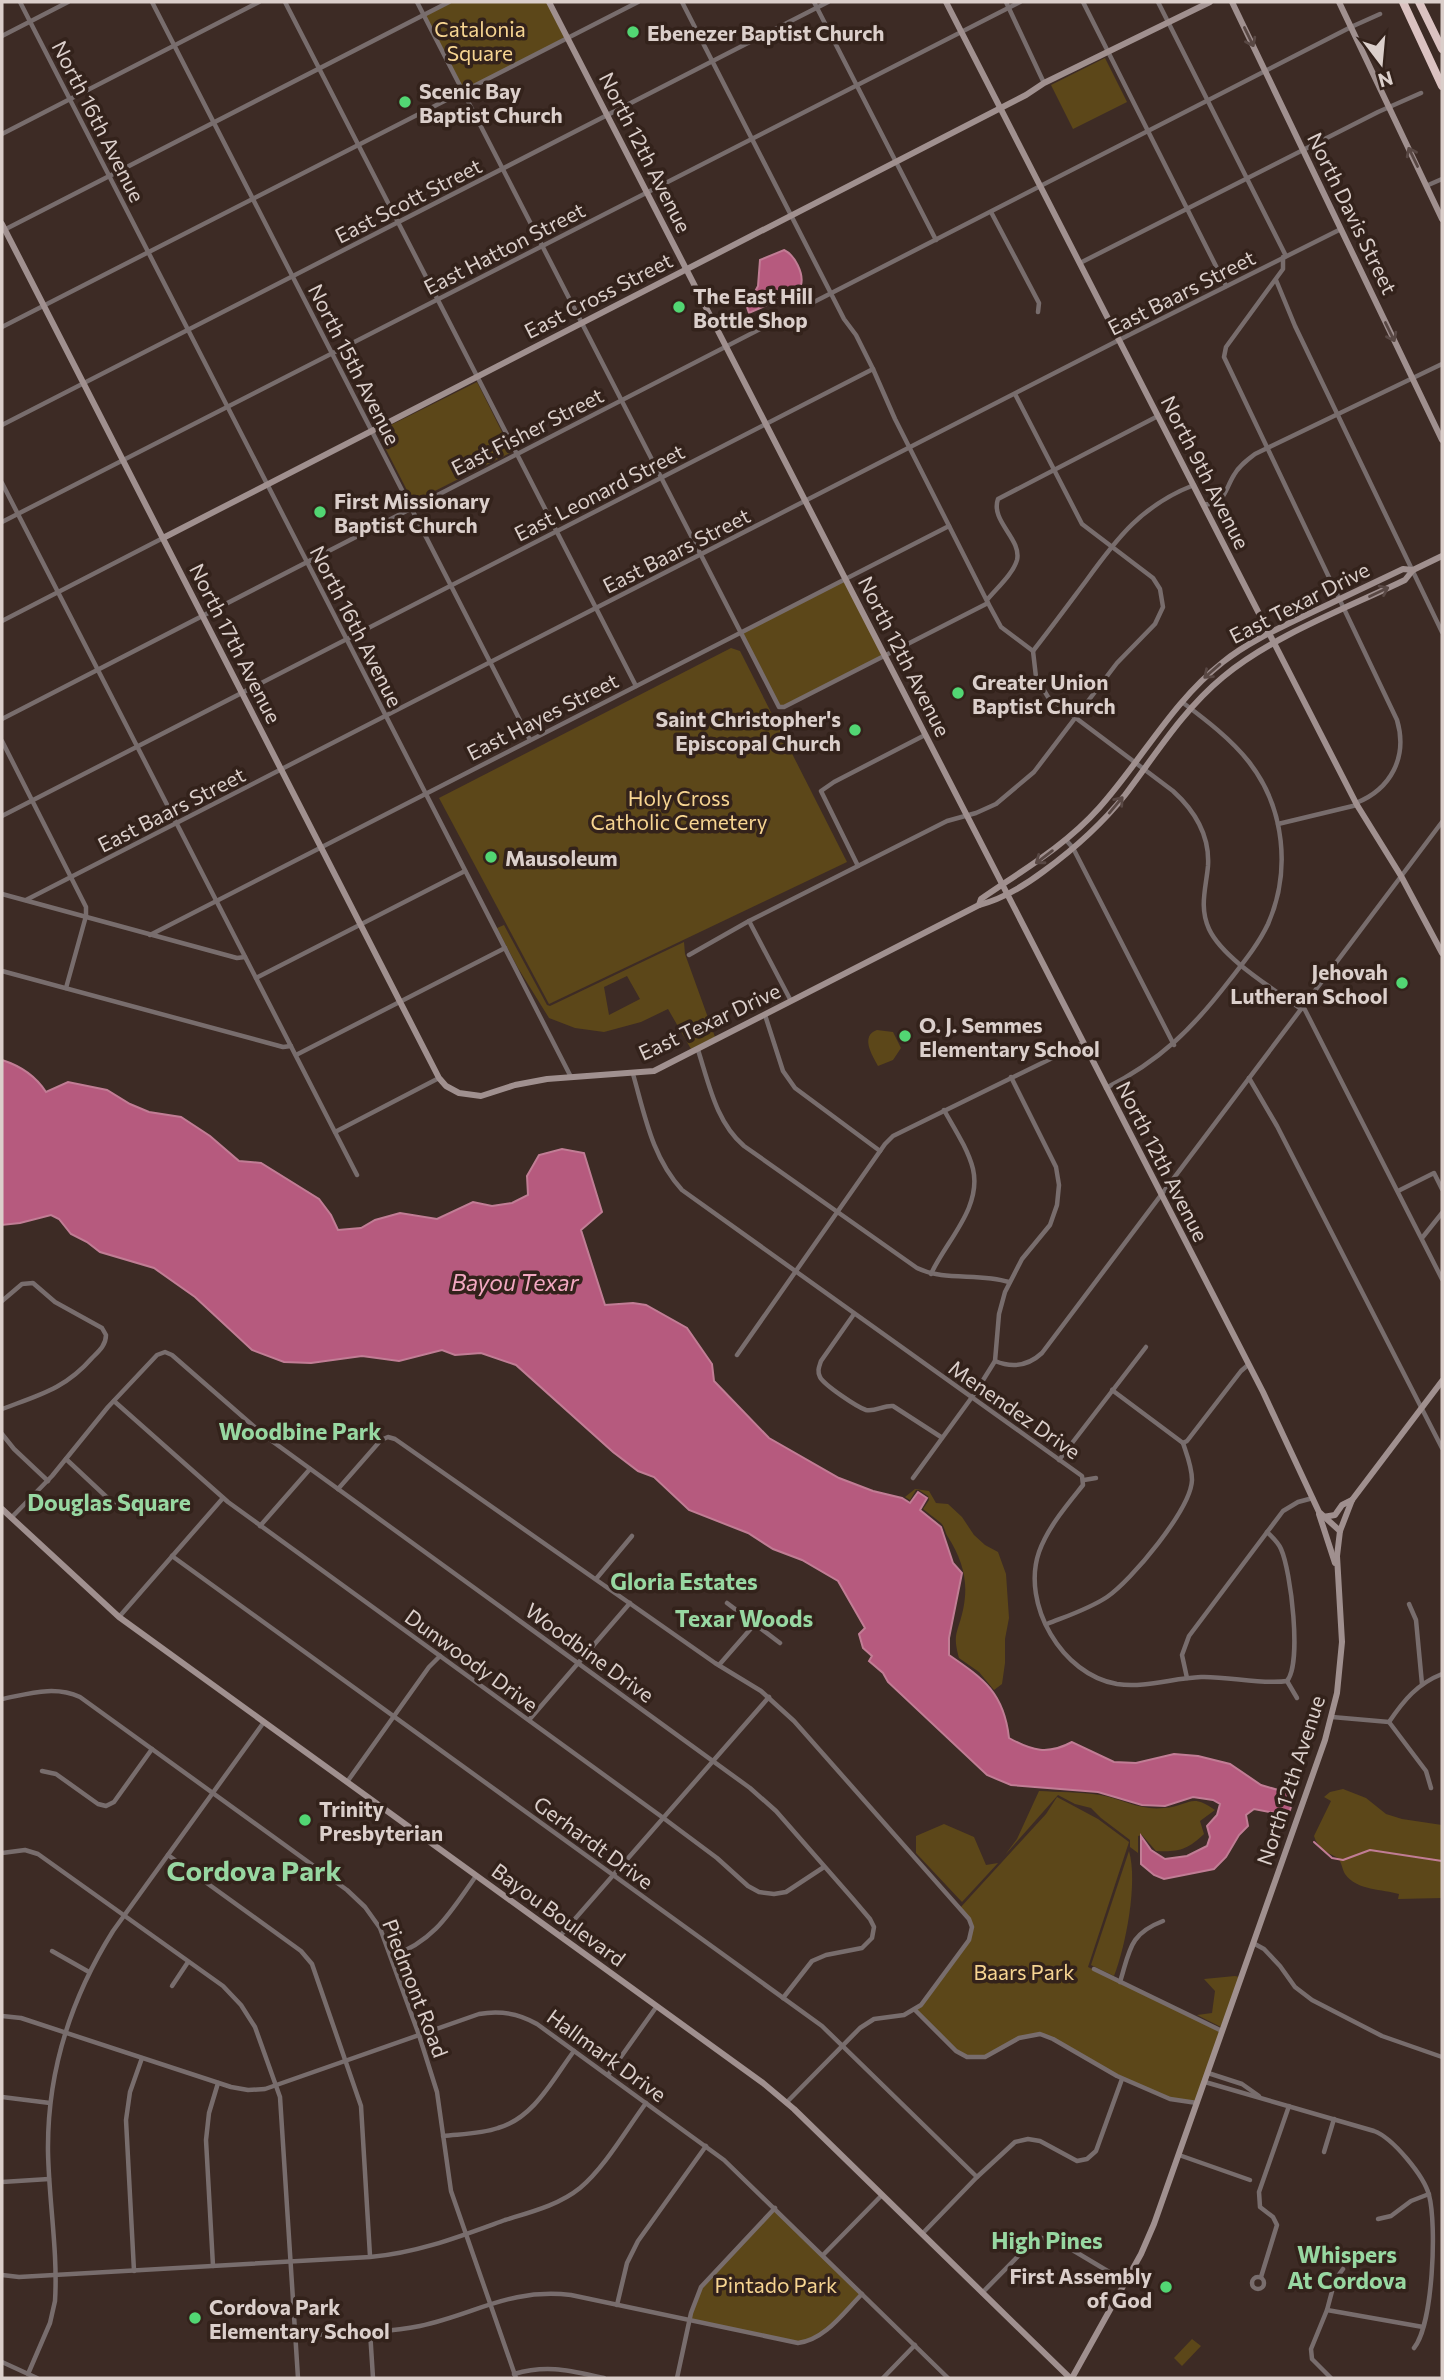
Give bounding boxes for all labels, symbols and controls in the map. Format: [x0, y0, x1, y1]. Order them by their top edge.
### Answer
park label: Catalonia Square [434, 16, 526, 65]
place label: Ebenezer Baptist Church [647, 20, 884, 45]
marker: Ebenezer Baptist Church [625, 24, 641, 40]
one-way arrow [1243, 26, 1256, 47]
north arrow [1346, 28, 1416, 98]
street label: North 16th Avenue [47, 36, 151, 206]
text: N [1376, 67, 1396, 93]
street label: North 12th Avenue [595, 68, 697, 236]
place label: Scenic Bay Baptist Church [419, 78, 563, 127]
marker: Scenic Bay Baptist Church [397, 94, 413, 110]
street label: North Davis Street [1303, 128, 1403, 298]
one-way arrow [1405, 147, 1418, 168]
street label: East Scott Street [330, 152, 486, 248]
street label: East Hatton Street [419, 197, 589, 299]
street label: East Baars Street [1103, 244, 1259, 340]
street label: East Cross Street [520, 247, 676, 343]
street label: North 15th Avenue [304, 279, 406, 449]
place label: The East Hill Bottle Shop [693, 283, 813, 332]
marker: The East Hill Bottle Shop [671, 299, 687, 315]
one-way arrow [1384, 321, 1398, 342]
street label: East Fisher Street [447, 382, 607, 480]
street label: North 9th Avenue [1157, 391, 1255, 553]
street label: East Leonard Street [510, 438, 688, 546]
place label: First Missionary Baptist Church [334, 488, 491, 537]
street label: East Baars Street [598, 502, 754, 598]
marker: First Missionary Baptist Church [312, 504, 328, 520]
street label: North 16th Avenue [305, 541, 409, 711]
street label: East Texar Drive [1225, 556, 1373, 648]
street label: North 17th Avenue [185, 559, 287, 727]
street label: North 12th Avenue [854, 572, 956, 740]
one-way arrow [1368, 585, 1389, 599]
one-way arrow [1203, 663, 1221, 679]
street label: East Hayes Street [462, 667, 622, 765]
place label: Greater Union Baptist Church [972, 669, 1116, 718]
marker: Greater Union Baptist Church [950, 685, 966, 701]
place label: Saint Christopher's Episcopal Church [656, 706, 841, 755]
marker: Saint Christopher's Episcopal Church [847, 722, 863, 738]
street label: East Baars Street [93, 761, 249, 857]
park label: Holy Cross Catholic Cemetery [590, 785, 768, 834]
one-way arrow [1108, 796, 1124, 814]
place label: Mausoleum [505, 845, 618, 870]
marker: Mausoleum [483, 849, 499, 865]
one-way arrow [1035, 850, 1054, 864]
place label: Jehovah Lutheran School [1230, 959, 1388, 1008]
marker: Jehovah Lutheran School [1394, 975, 1410, 991]
street label: East Texar Drive [634, 977, 784, 1065]
place label: O. J. Semmes Elementary School [919, 1012, 1100, 1061]
marker: O. J. Semmes Elementary School [897, 1028, 913, 1044]
street label: North 12th Avenue [1112, 1077, 1214, 1245]
water label: Bayou Texar [451, 1268, 580, 1296]
street label: Menendez Drive [944, 1354, 1086, 1464]
district label: Woodbine Park [219, 1417, 381, 1445]
district label: Douglas Square [27, 1488, 191, 1516]
district label: Gloria Estates [610, 1567, 758, 1595]
street label: Woodbine Drive [521, 1597, 659, 1707]
street label: Dunwoody Drive [401, 1603, 543, 1717]
district label: Texar Woods [675, 1604, 813, 1632]
street label: North 12th Avenue [1251, 1692, 1329, 1868]
street label: Gerhardt Drive [529, 1790, 659, 1894]
place label: Trinity Presbyterian [319, 1796, 443, 1845]
marker: Trinity Presbyterian [297, 1812, 313, 1828]
district label: Cordova Park [166, 1853, 342, 1887]
street label: Bayou Boulevard [487, 1857, 631, 1971]
street label: Piedmont Road [378, 1915, 454, 2061]
park label: Baars Park [973, 1959, 1075, 1984]
street label: Hallmark Drive [543, 2003, 671, 2107]
district label: High Pines [991, 2226, 1103, 2254]
district label: Whispers At Cordova [1287, 2240, 1407, 2294]
place label: First Assembly of God [1009, 2263, 1152, 2312]
park label: Pintado Park [715, 2272, 837, 2297]
marker: First Assembly of God [1158, 2279, 1174, 2295]
place label: Cordova Park Elementary School [209, 2294, 390, 2343]
marker: Cordova Park Elementary School [187, 2310, 203, 2326]

